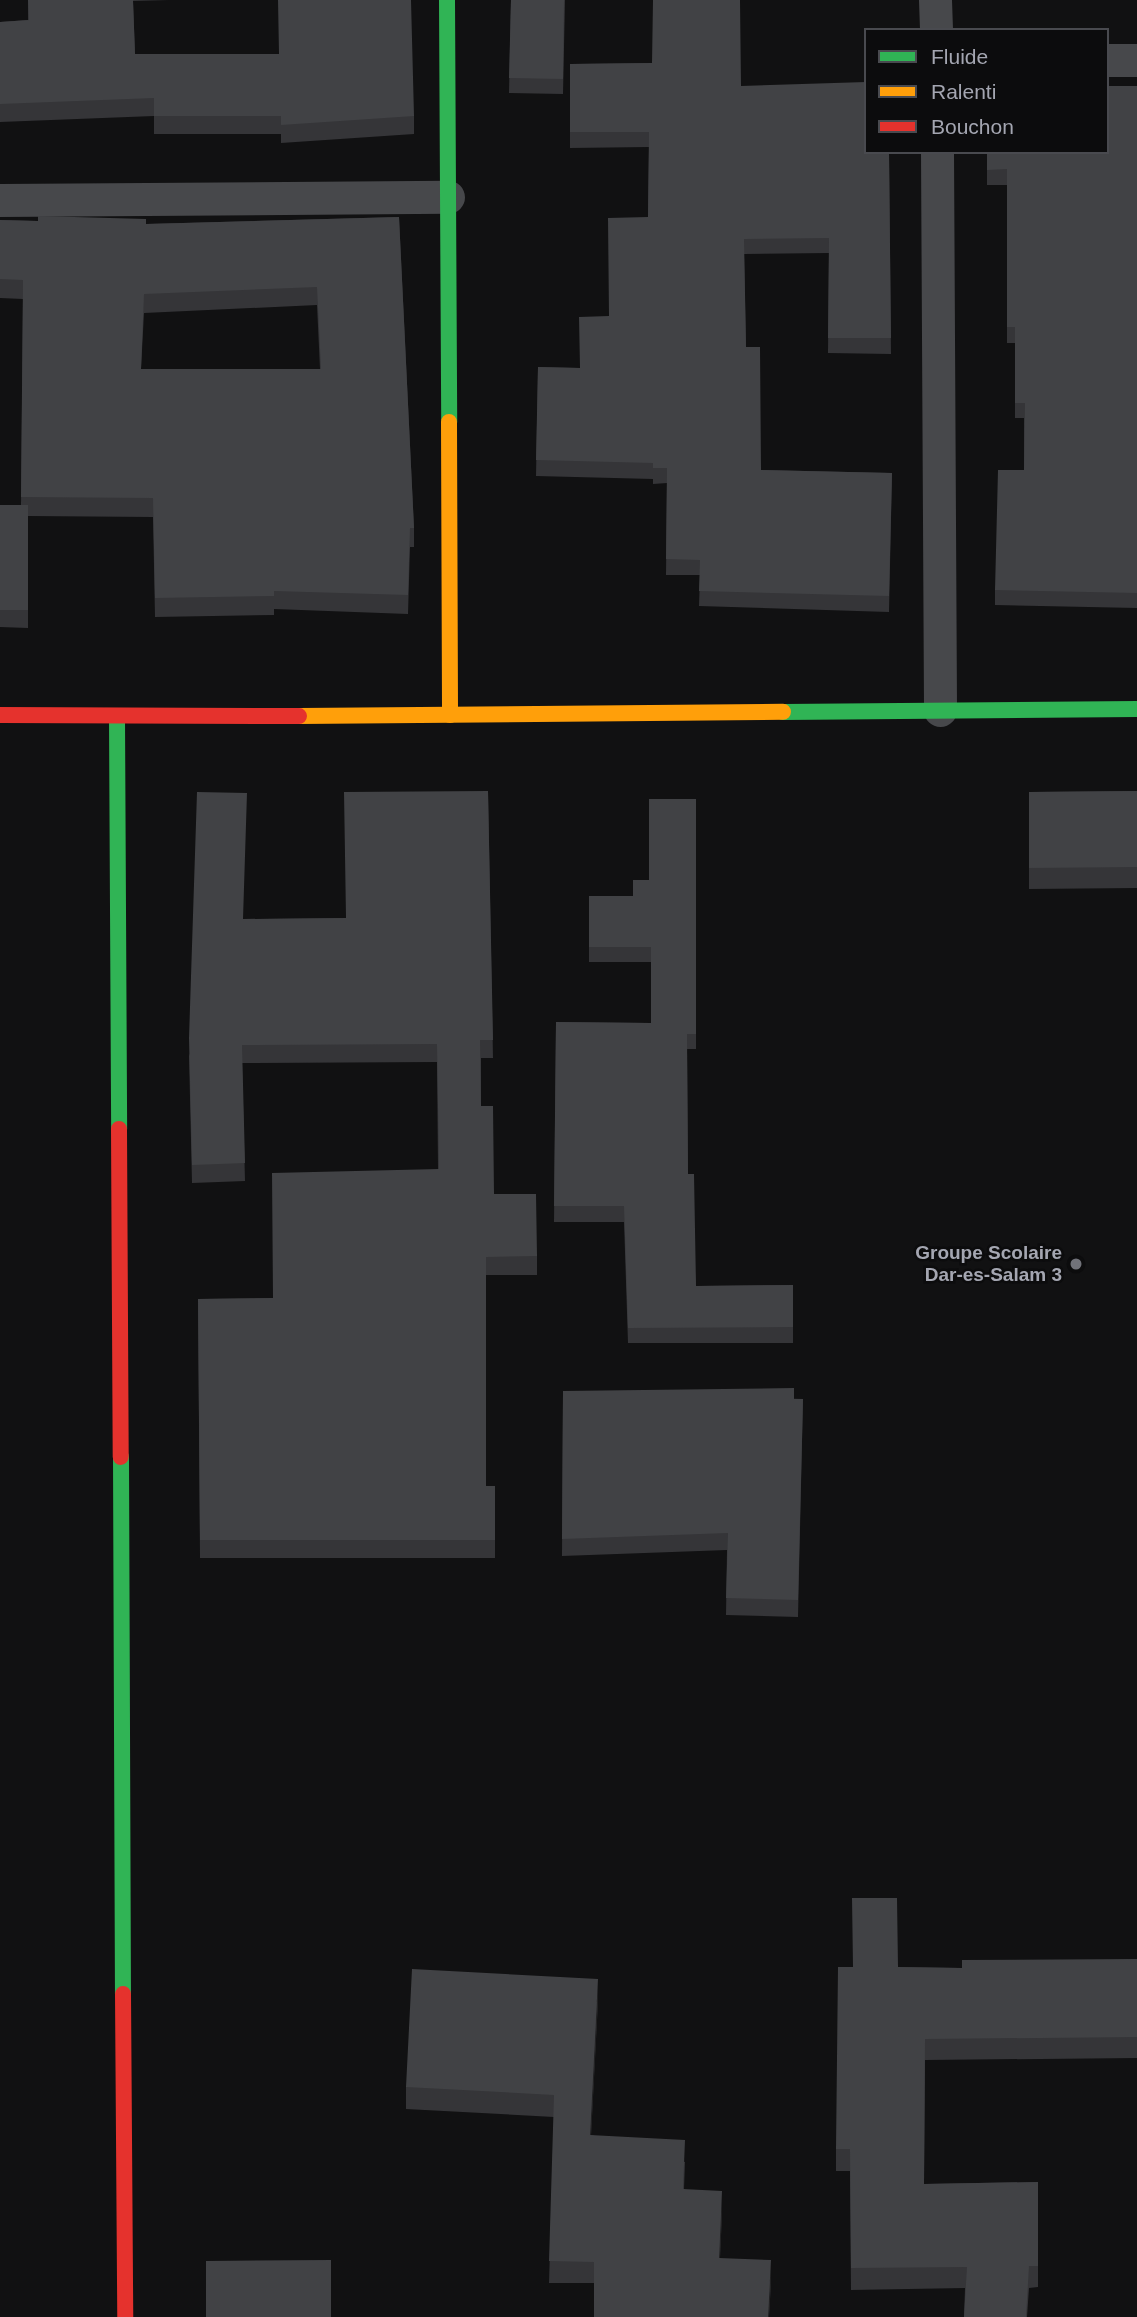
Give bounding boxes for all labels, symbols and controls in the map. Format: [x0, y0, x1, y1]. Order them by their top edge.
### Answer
legend [864, 28, 1109, 154]
text: Fluide [931, 45, 988, 68]
text: Ralenti [931, 80, 996, 103]
text: Bouchon [931, 115, 1014, 138]
place label: Groupe Scolaire Dar-es-Salam 3 [915, 1242, 1062, 1286]
marker: Groupe Scolaire Dar-es-Salam 3 [1068, 1256, 1084, 1272]

